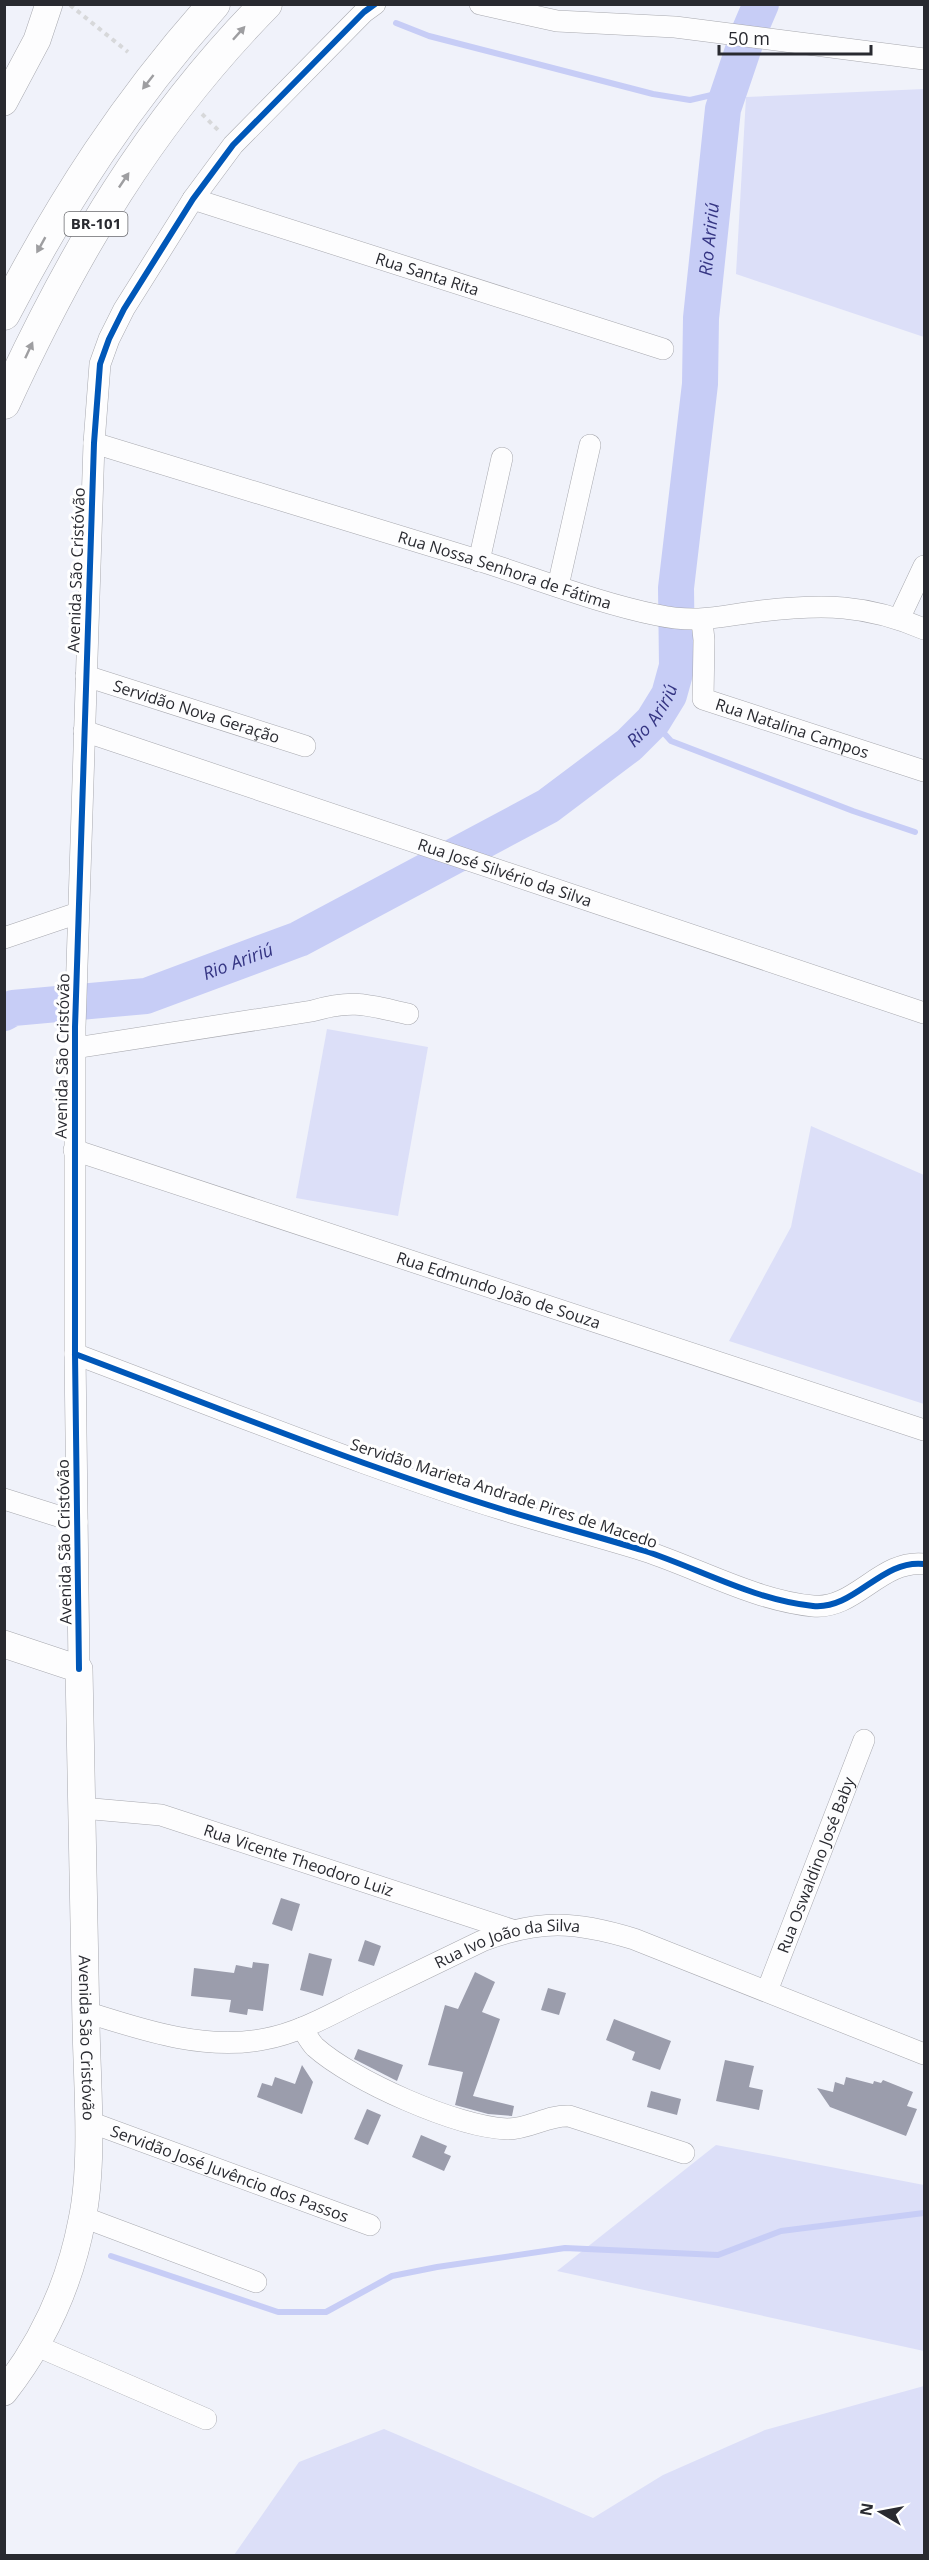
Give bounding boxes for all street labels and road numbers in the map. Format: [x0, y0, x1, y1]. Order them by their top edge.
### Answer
road number: BR-101 [64, 212, 128, 236]
street label: Rua Santa Rita [373, 247, 482, 301]
street label: Avenida São Cristóvão [62, 487, 90, 653]
street label: Rua Nossa Senhora de Fátima [395, 526, 614, 614]
street label: Servidão Nova Geração [110, 674, 283, 748]
street label: Rua Natalina Campos [713, 693, 872, 763]
street label: Rua José Silvério da Silva [415, 833, 595, 912]
street label: Avenida São Cristóvão [50, 973, 74, 1139]
street label: Rua Edmundo João de Souza [394, 1246, 603, 1334]
street label: Servidão Marieta Andrade Pires de Macedo [348, 1433, 660, 1553]
street label: Avenida São Cristóvão [52, 1459, 76, 1625]
street label: Rua Oswaldino José Baby [772, 1773, 860, 1956]
street label: Rua Vicente Theodoro Luiz [201, 1819, 396, 1901]
street label: Rua Ivo João da Silva [431, 1914, 581, 1973]
street label: Avenida São Cristóvão [74, 1955, 100, 2121]
street label: Servidão José Juvêncio dos Passos [108, 2120, 352, 2227]

